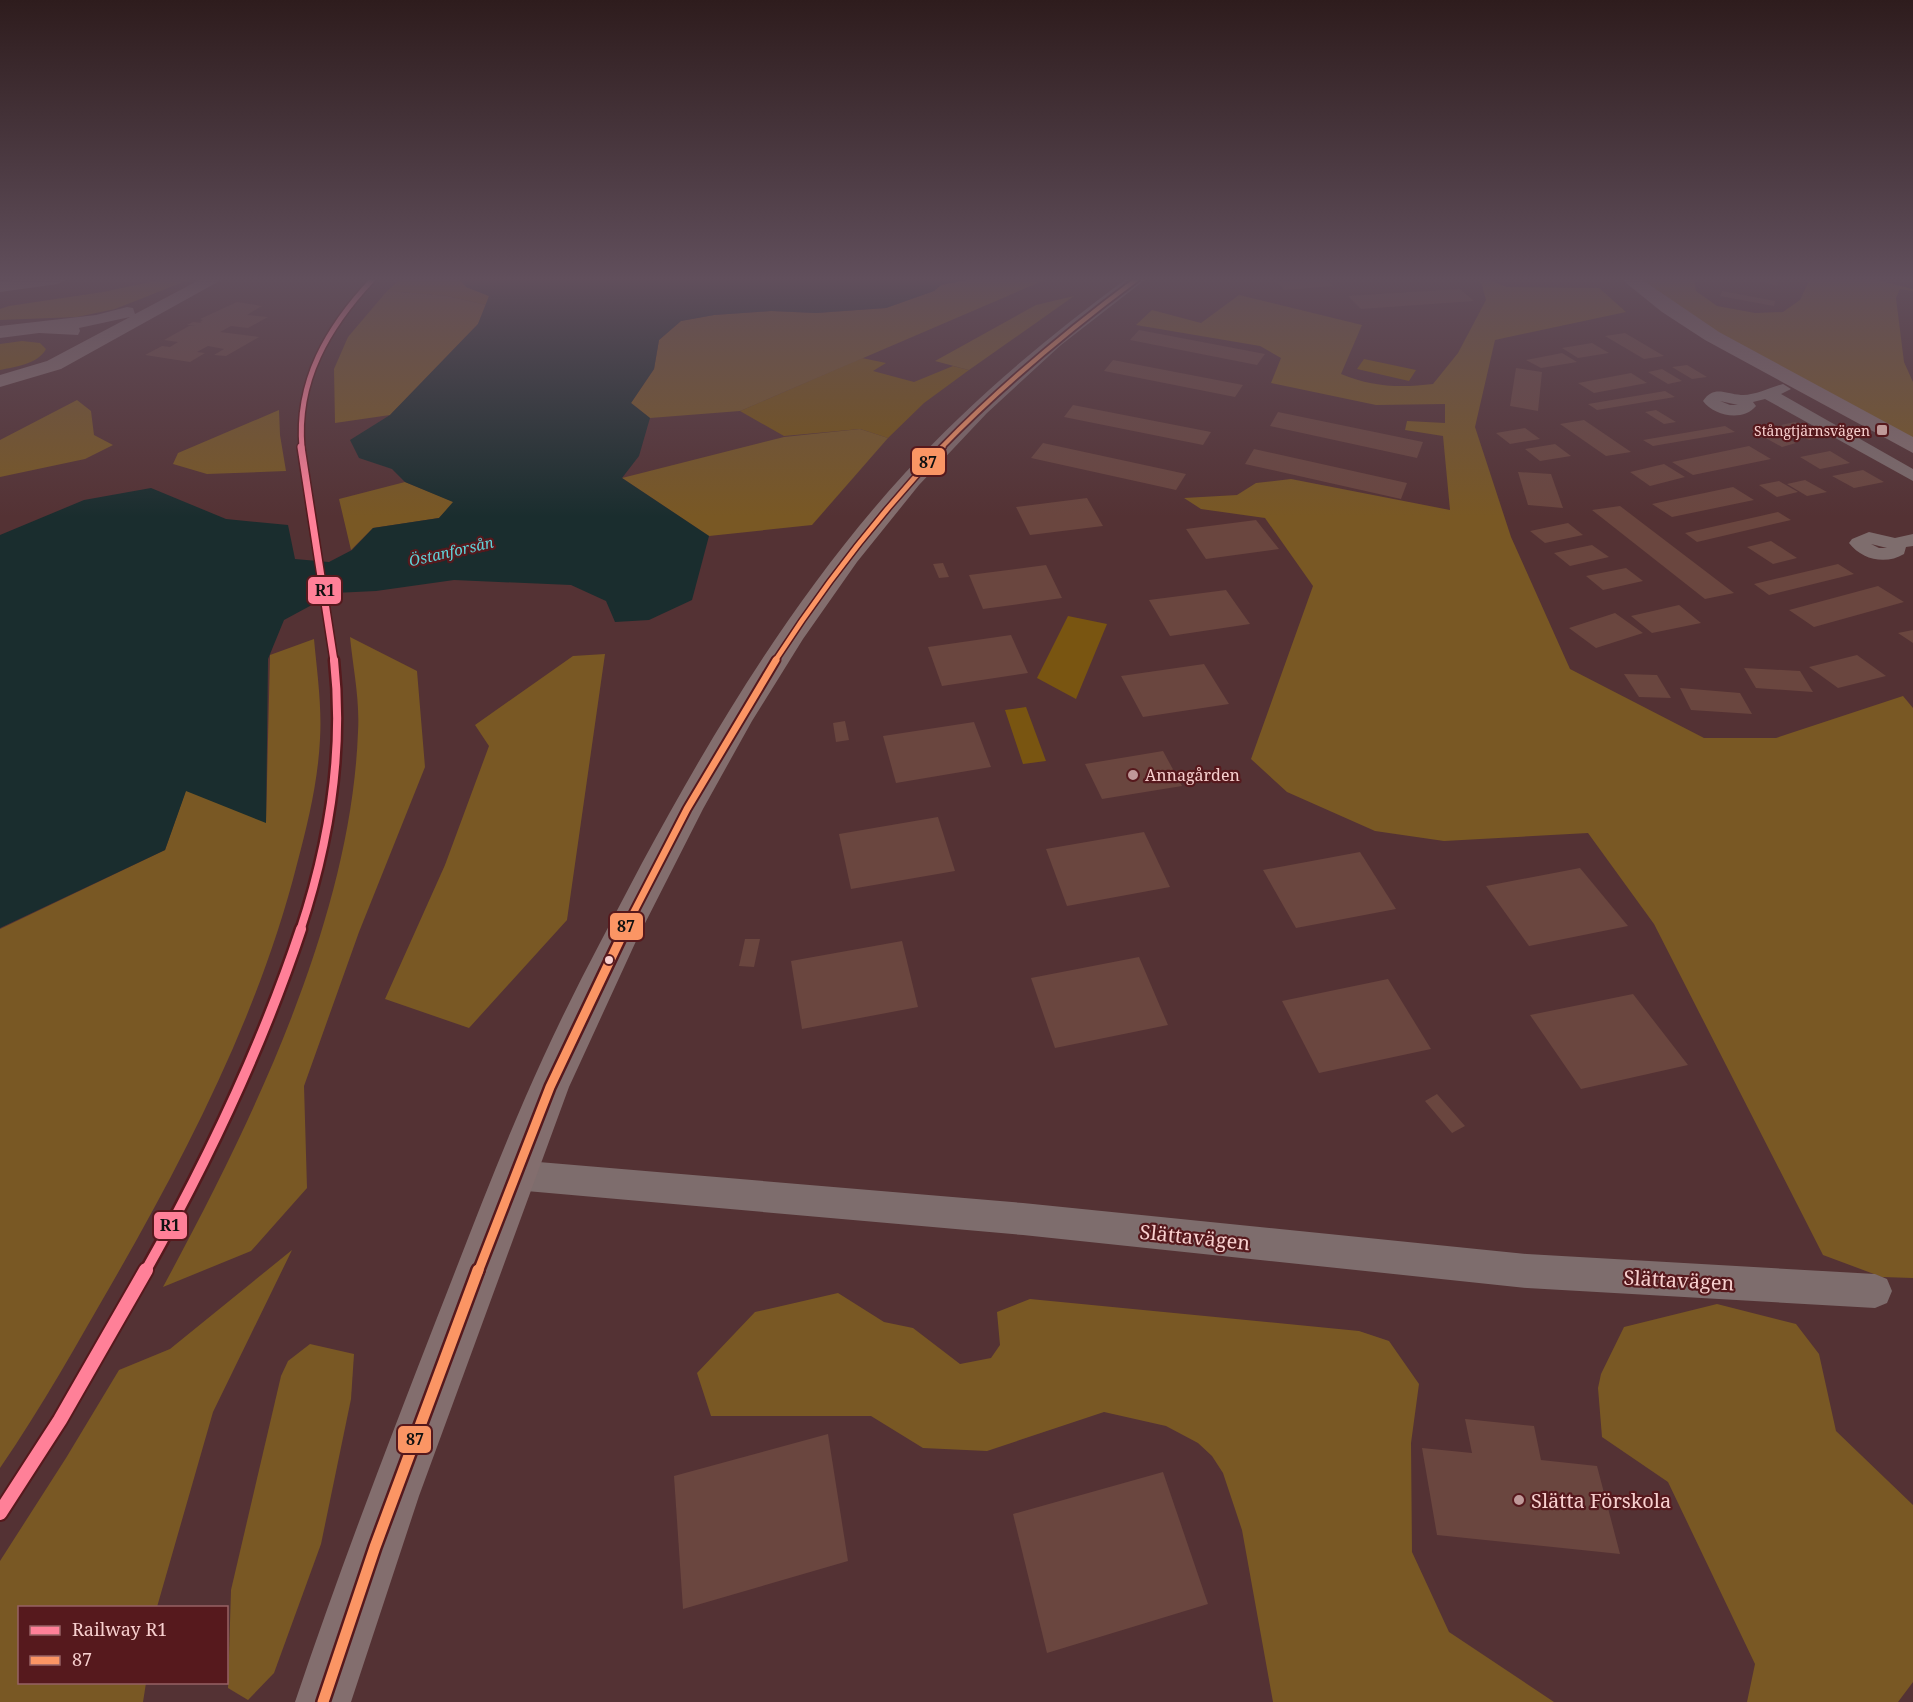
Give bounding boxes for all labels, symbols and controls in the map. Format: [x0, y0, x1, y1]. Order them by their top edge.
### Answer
place label: Stångtjärnsvägen [1754, 421, 1870, 440]
marker: Stångtjärnsvägen [1875, 423, 1889, 437]
line badge: 87 [911, 447, 946, 476]
text: 87 [919, 451, 937, 473]
water label: Östanforsån [407, 532, 495, 570]
line badge: R1 [307, 576, 342, 605]
text: R1 [315, 579, 335, 601]
place label: Annagården [1145, 764, 1240, 786]
marker: Annagården [1126, 768, 1140, 782]
line badge: 87 [609, 912, 644, 941]
text: 87 [617, 915, 635, 937]
unlabelled marker [603, 954, 615, 966]
line badge: R1 [153, 1211, 188, 1240]
text: R1 [160, 1214, 180, 1236]
street label: Slättavägen [1138, 1218, 1252, 1256]
street label: Slättavägen [1623, 1264, 1735, 1296]
line badge: 87 [397, 1425, 432, 1454]
text: 87 [406, 1428, 424, 1450]
place label: Slätta Förskola [1531, 1487, 1671, 1514]
marker: Slätta Förskola [1512, 1493, 1526, 1507]
legend [18, 1606, 228, 1684]
text: Railway R1 [72, 1617, 167, 1641]
text: 87 [72, 1647, 92, 1671]

